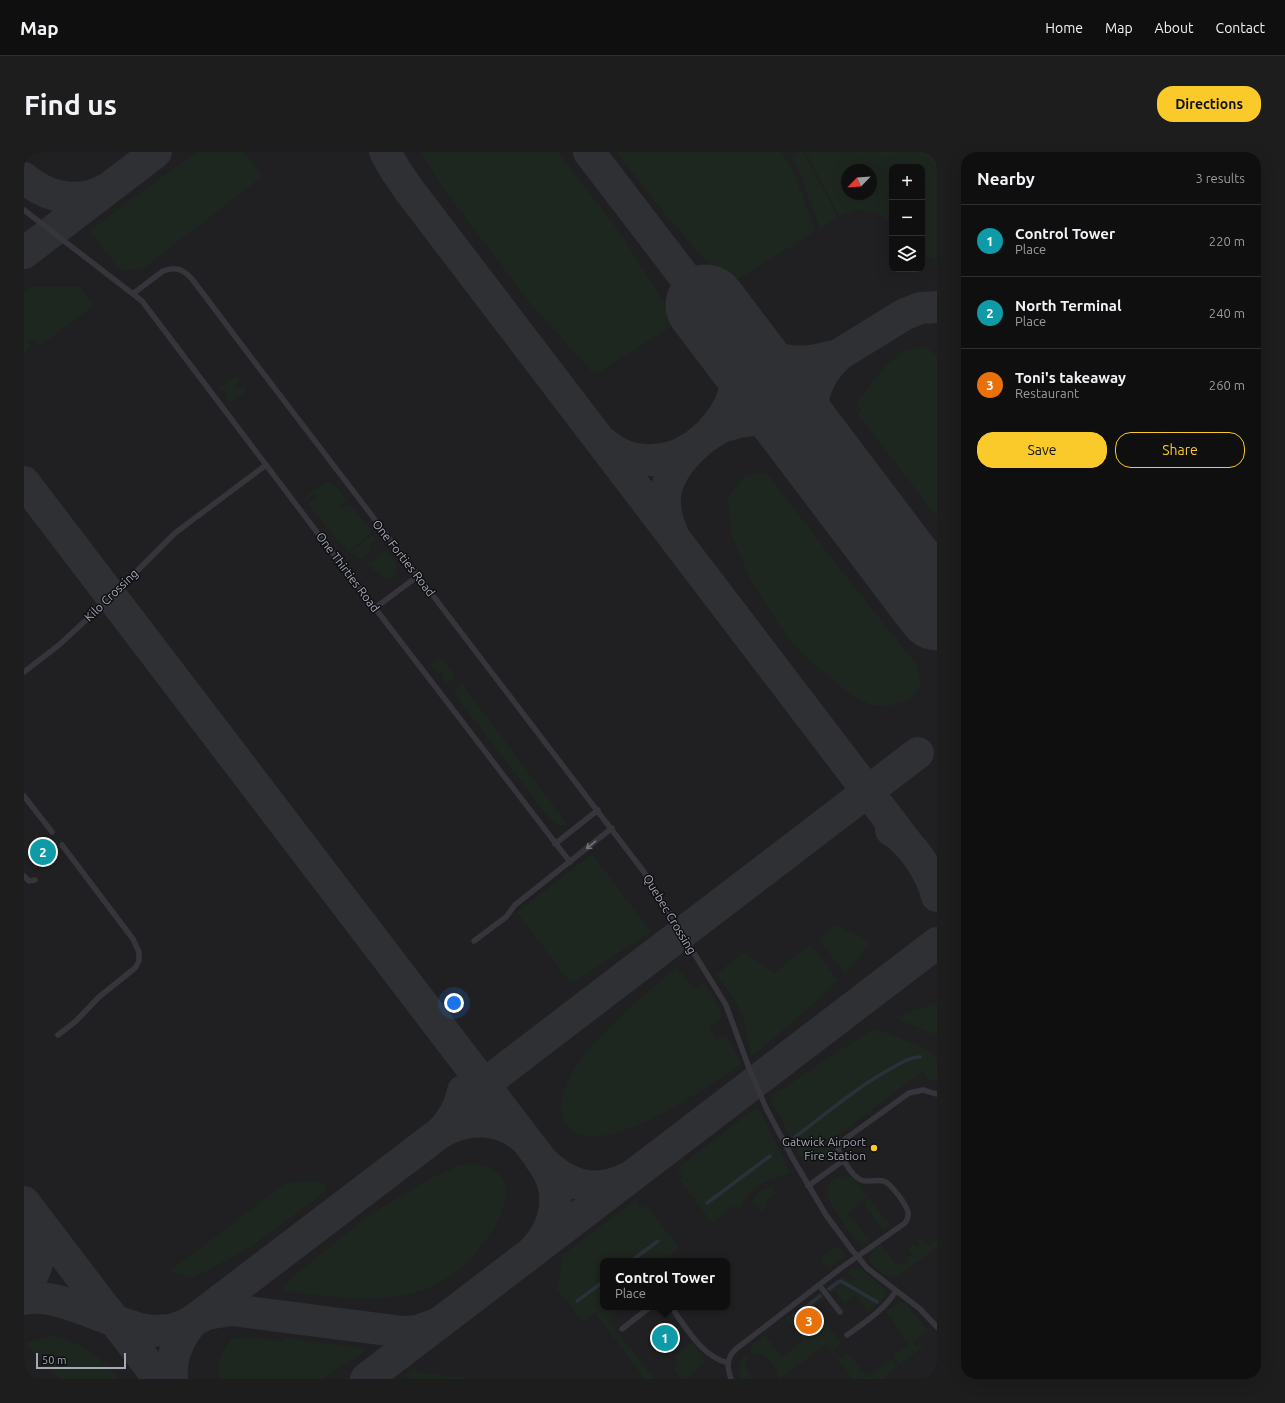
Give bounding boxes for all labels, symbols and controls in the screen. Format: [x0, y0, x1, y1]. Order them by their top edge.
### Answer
text: Map [20, 17, 59, 39]
text: Home [1045, 20, 1083, 36]
text: Map [1105, 20, 1133, 36]
text: About [1155, 20, 1194, 36]
text: Contact [1216, 20, 1265, 36]
button: Directions [1157, 86, 1261, 122]
text: Find us [24, 89, 117, 120]
north arrow [841, 164, 877, 200]
map controls [889, 164, 925, 272]
button: + [889, 164, 925, 200]
text: Nearby [977, 169, 1035, 188]
text: 3 results [1195, 171, 1245, 185]
button: − [889, 200, 925, 236]
text: Control Tower [1015, 225, 1115, 242]
text: 1 [986, 234, 994, 248]
text: 220 m [1209, 234, 1245, 248]
button: layers [889, 236, 925, 272]
text: Place [1015, 242, 1046, 256]
text: North Terminal [1015, 297, 1122, 314]
text: 2 [986, 306, 994, 320]
text: 240 m [1209, 306, 1245, 320]
text: Place [1015, 314, 1046, 328]
text: Toni's takeaway [1015, 369, 1126, 386]
text: 3 [986, 378, 994, 392]
text: 260 m [1209, 378, 1245, 392]
text: Restaurant [1015, 386, 1079, 400]
button: Save [977, 432, 1107, 468]
button: Share [1115, 432, 1245, 468]
street label: One Forties Road [370, 517, 438, 599]
street label: One Thirties Road [314, 530, 382, 614]
street label: Kilo Crossing [82, 566, 140, 624]
pin: 2 [30, 837, 56, 867]
one-way arrow [586, 841, 597, 850]
street label: Quebec Crossing [641, 872, 699, 956]
your location [444, 993, 464, 1013]
place label: Gatwick Airport Fire Station [782, 1135, 866, 1162]
marker: Gatwick Airport Fire Station [869, 1143, 879, 1153]
popup [600, 1258, 730, 1310]
text: Control Tower [615, 1269, 715, 1286]
text: Place [615, 1286, 646, 1300]
pin: 3 [796, 1306, 822, 1336]
pin: 1 [652, 1323, 678, 1353]
scale bar [36, 1351, 126, 1370]
text: 50 m [42, 1354, 66, 1366]

